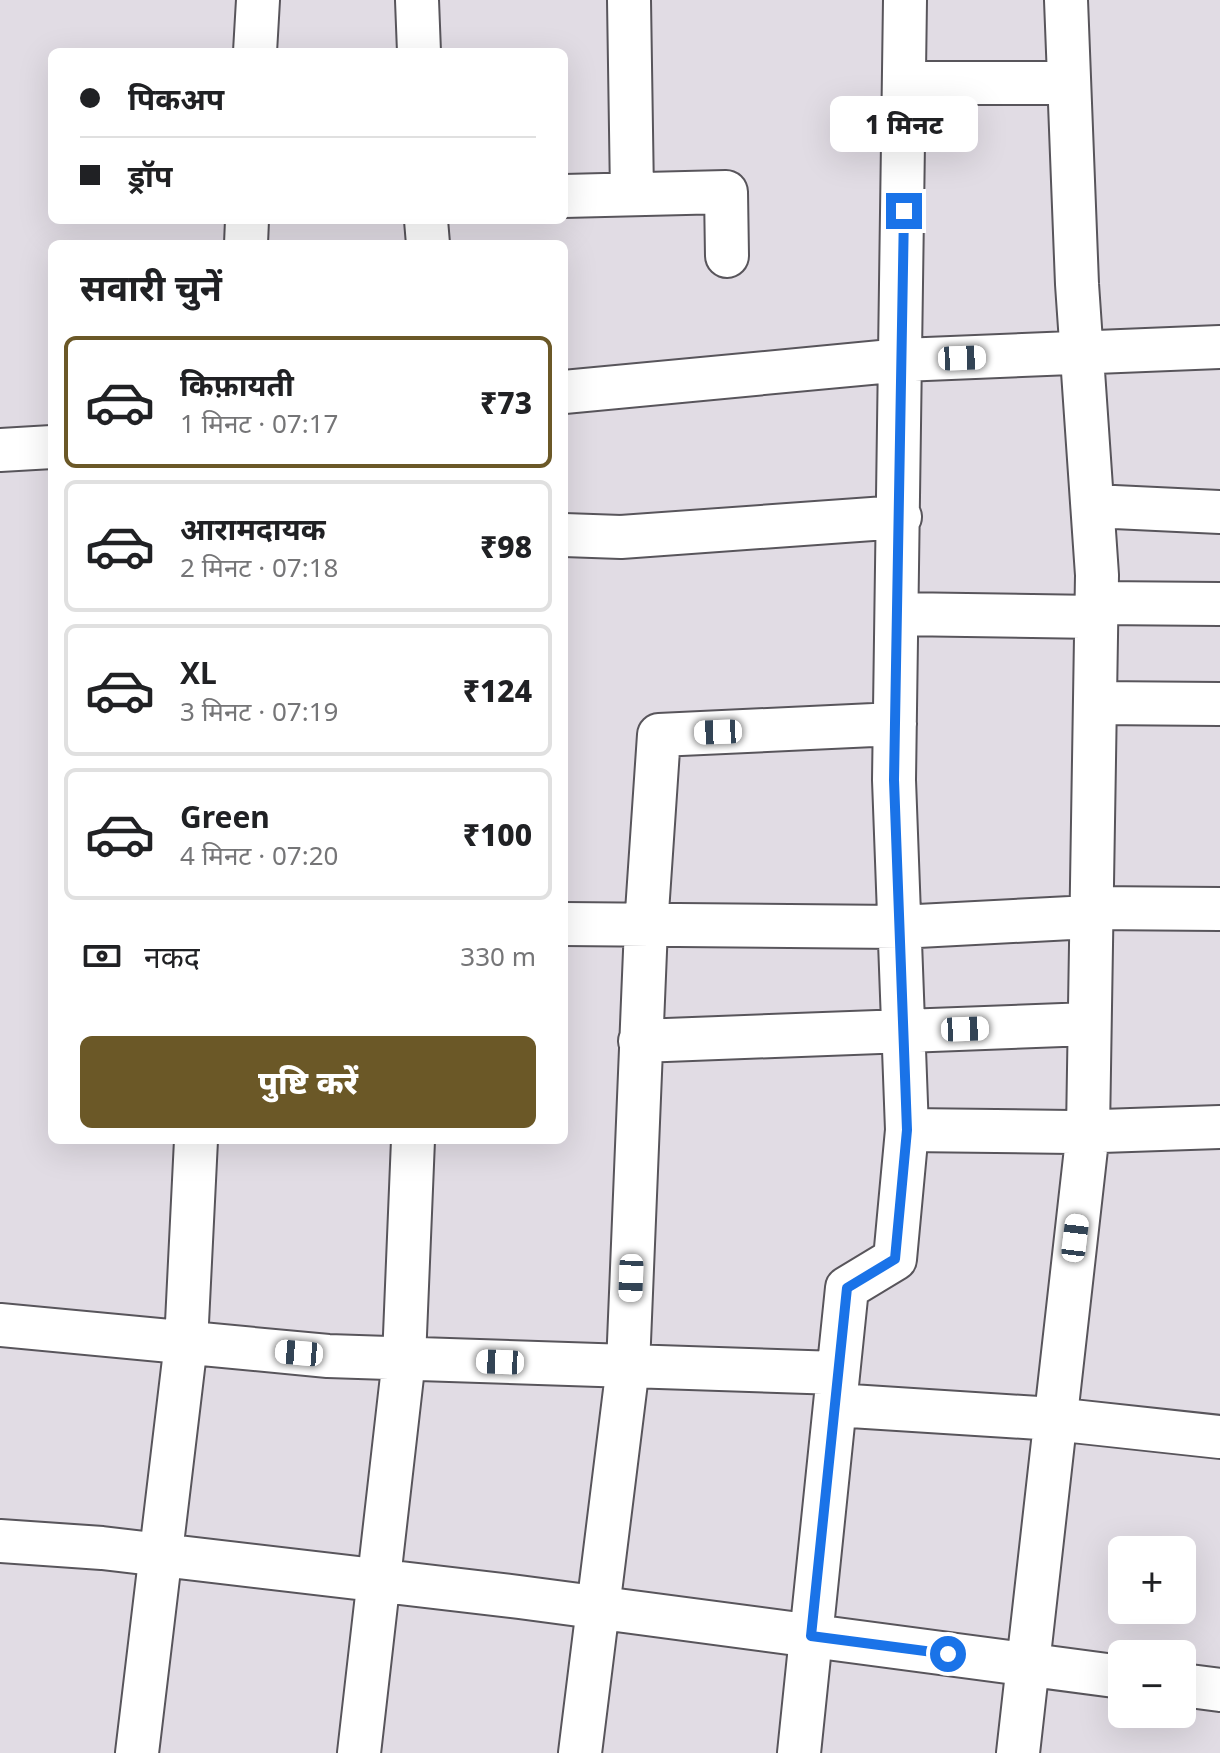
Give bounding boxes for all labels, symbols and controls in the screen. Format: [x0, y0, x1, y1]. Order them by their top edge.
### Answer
text: पिकअप [128, 78, 224, 119]
callout: 1 मिनट [830, 95, 978, 151]
text: 1 मिनट [865, 106, 943, 142]
text: ड्रॉप [128, 155, 172, 196]
route end [886, 193, 922, 229]
text: सवारी चुनें [80, 263, 222, 312]
car [938, 345, 986, 371]
text: किफ़ायती [180, 364, 294, 405]
icon: car [84, 366, 156, 438]
text: ₹73 [480, 382, 532, 423]
text: 1 मिनट · 07:17 [180, 405, 338, 441]
text: आरामदायक [180, 508, 326, 549]
icon: car [84, 510, 156, 582]
text: ₹98 [480, 526, 532, 567]
text: 2 मिनट · 07:18 [180, 549, 338, 585]
text: XL [180, 652, 217, 693]
icon: car [84, 654, 156, 726]
text: ₹124 [463, 670, 532, 711]
text: 3 मिनट · 07:19 [180, 693, 338, 729]
car [694, 719, 742, 745]
text: Green [180, 796, 270, 837]
icon: car [84, 798, 156, 870]
text: ₹100 [463, 814, 532, 855]
text: 4 मिनट · 07:20 [180, 837, 338, 873]
icon: cash [80, 934, 124, 978]
text: नकद [144, 936, 200, 977]
text: 330 m [460, 938, 536, 974]
car [941, 1016, 989, 1042]
button: पुष्टि करें [80, 1036, 536, 1128]
car [1060, 1213, 1090, 1263]
car [618, 1254, 644, 1302]
car [274, 1339, 324, 1367]
car [476, 1349, 524, 1375]
map controls [1108, 1536, 1196, 1728]
button: + [1108, 1536, 1196, 1624]
route start [930, 1636, 966, 1672]
button: − [1108, 1640, 1196, 1728]

